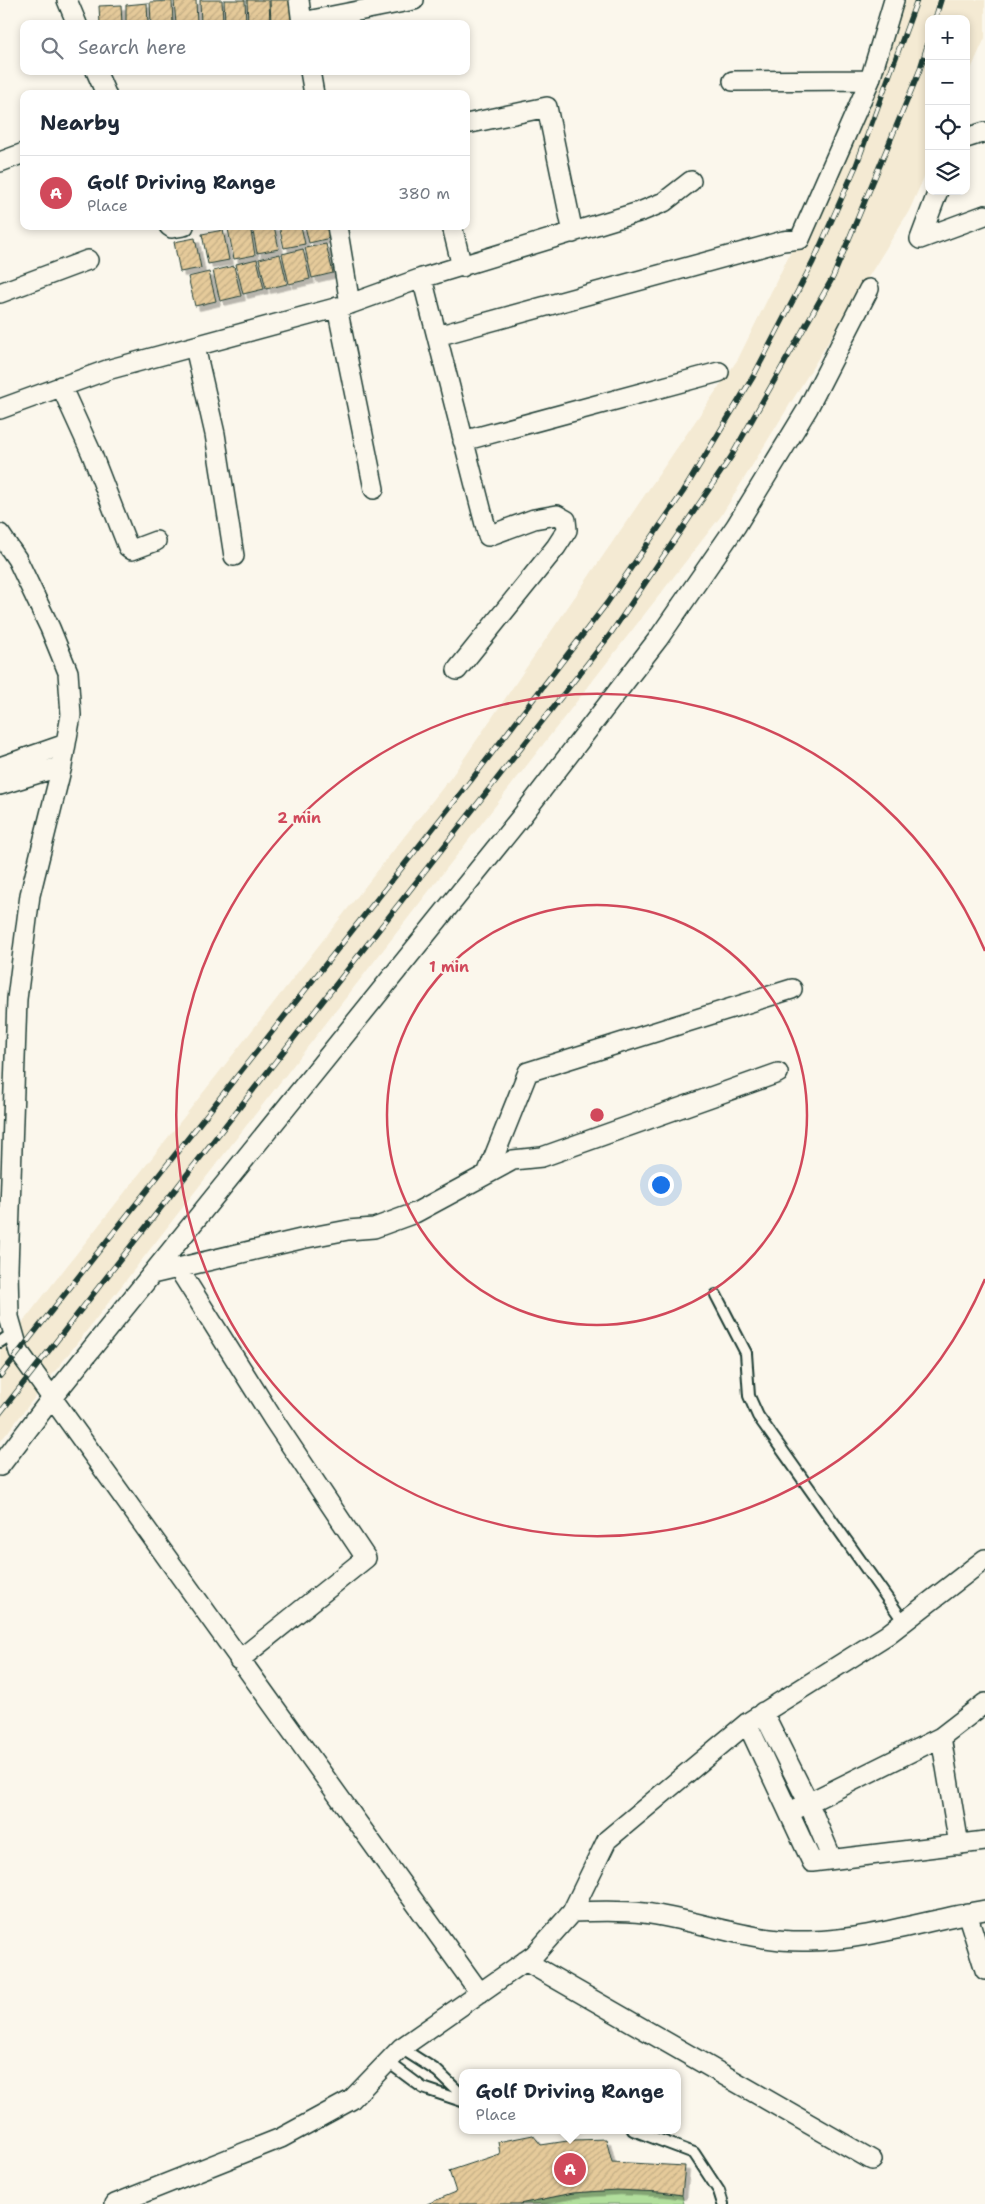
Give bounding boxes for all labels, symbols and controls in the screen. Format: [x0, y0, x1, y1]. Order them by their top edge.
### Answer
map controls [925, 15, 970, 195]
button: + [925, 15, 970, 60]
search box [20, 20, 470, 75]
icon: search [38, 34, 66, 62]
text: Search here [78, 35, 187, 60]
button: − [925, 60, 970, 105]
button: locate [925, 105, 970, 150]
text: Nearby [40, 109, 120, 137]
button: layers [925, 150, 970, 195]
text: Golf Driving Range [87, 170, 276, 195]
text: A [50, 183, 62, 204]
text: 380 m [398, 183, 450, 204]
text: Place [87, 195, 128, 216]
text: 2 min [277, 808, 321, 828]
text: 1 min [429, 957, 469, 977]
centre of rings [588, 1106, 606, 1124]
your location [648, 1172, 674, 1198]
popup [459, 2069, 681, 2134]
text: Golf Driving Range [476, 2079, 664, 2104]
text: Place [476, 2104, 516, 2125]
pin: A [554, 2150, 586, 2188]

